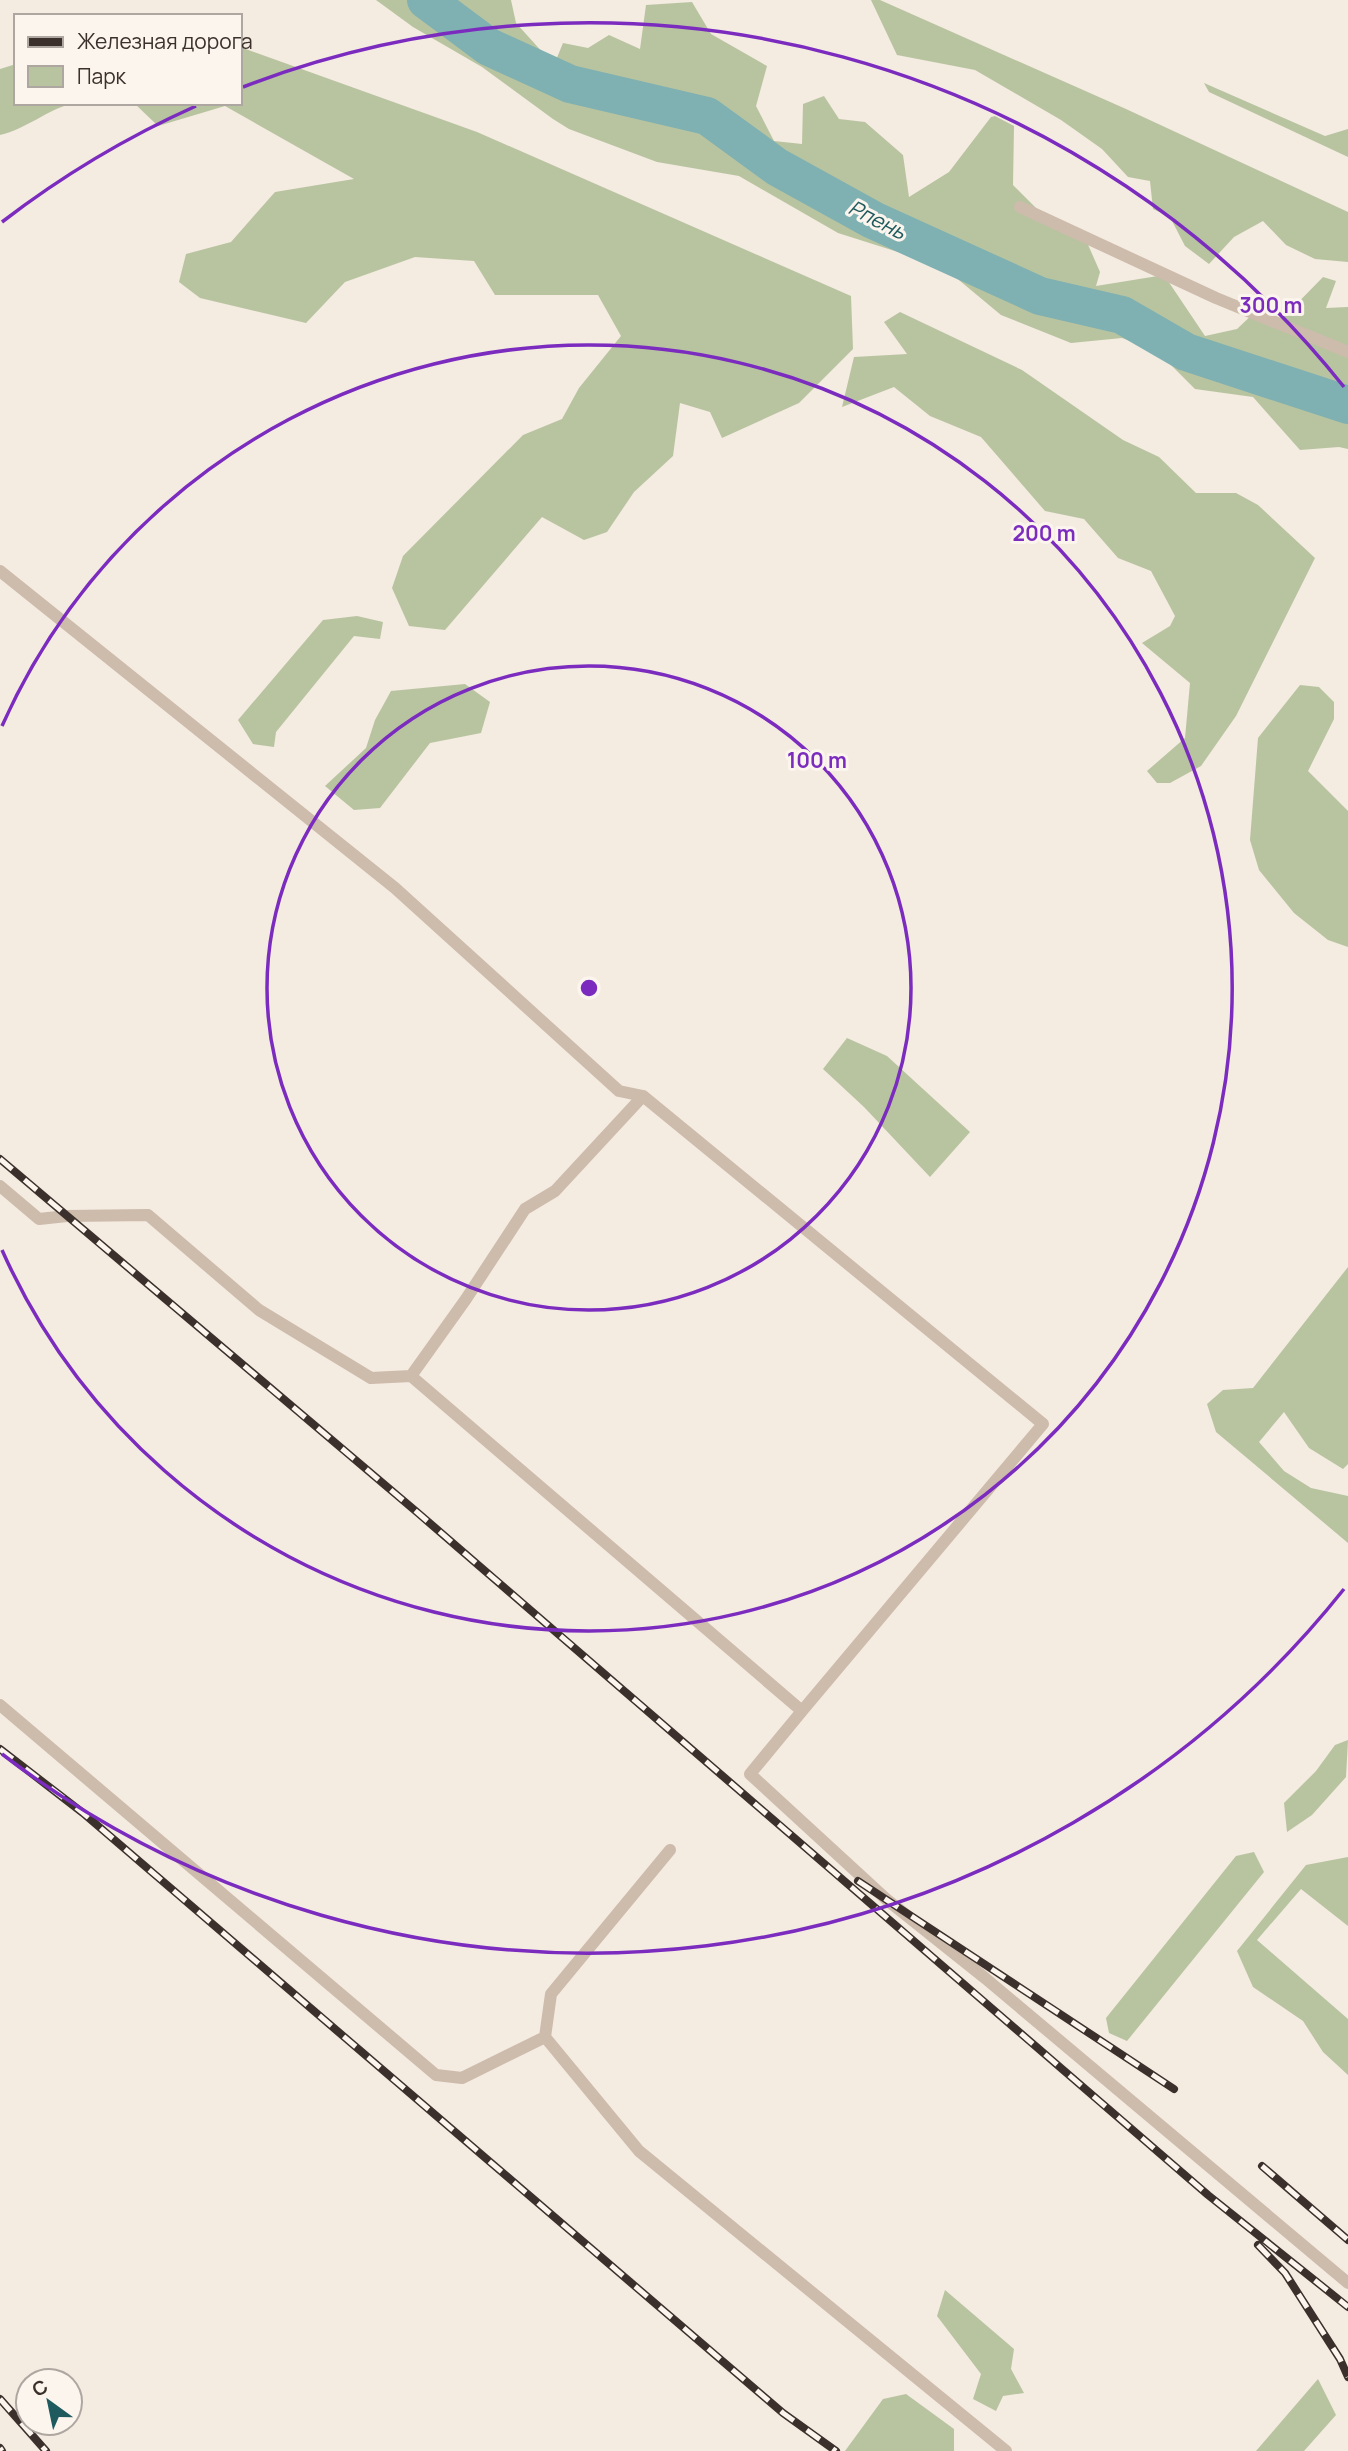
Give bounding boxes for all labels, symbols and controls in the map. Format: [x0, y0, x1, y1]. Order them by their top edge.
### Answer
legend [14, 14, 242, 105]
text: Железная дорога [77, 27, 253, 55]
text: Парк [77, 62, 127, 90]
water label: Рпень [844, 193, 911, 246]
text: 300 m [1240, 291, 1302, 319]
text: 200 m [1012, 519, 1076, 547]
text: 100 m [787, 746, 847, 774]
centre of rings [577, 976, 601, 1000]
north arrow [14, 2367, 84, 2437]
text: С [27, 2373, 53, 2402]

